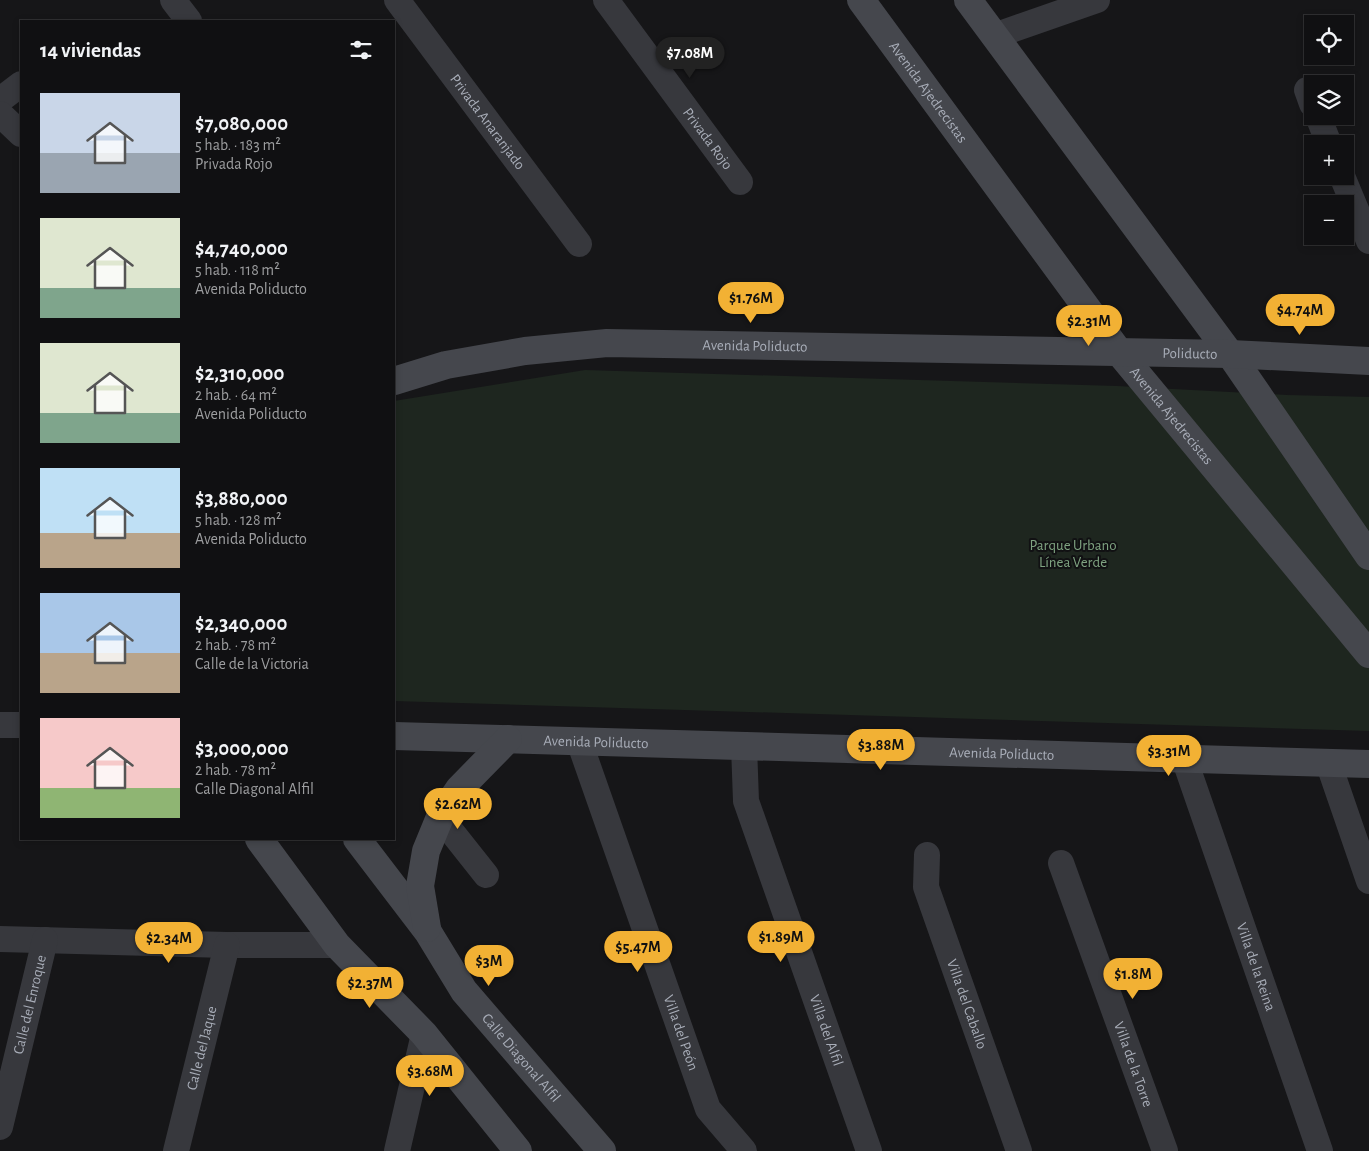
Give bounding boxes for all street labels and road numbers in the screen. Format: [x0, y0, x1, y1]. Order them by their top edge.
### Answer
street label: Avenida Ajedrecistas [886, 39, 970, 146]
street label: Privada Anaranjado [447, 72, 528, 173]
street label: Privada Rojo [680, 105, 735, 173]
street label: Avenida Poliducto [702, 338, 808, 355]
street label: Poliducto [1162, 346, 1218, 362]
street label: Avenida Ajedrecistas [1127, 364, 1216, 467]
street label: Avenida Poliducto [543, 733, 649, 751]
street label: Avenida Poliducto [949, 745, 1054, 763]
street label: Villa de la Reina [1234, 921, 1278, 1013]
street label: Calle del Enroque [11, 953, 49, 1056]
street label: Villa del Caballo [944, 957, 989, 1051]
street label: Villa del Peón [661, 993, 701, 1072]
street label: Villa del Alfil [807, 993, 845, 1068]
street label: Calle del Jaque [184, 1005, 220, 1092]
street label: Calle Diagonal Alfil [479, 1011, 563, 1105]
street label: Villa de la Torre [1111, 1020, 1155, 1109]

